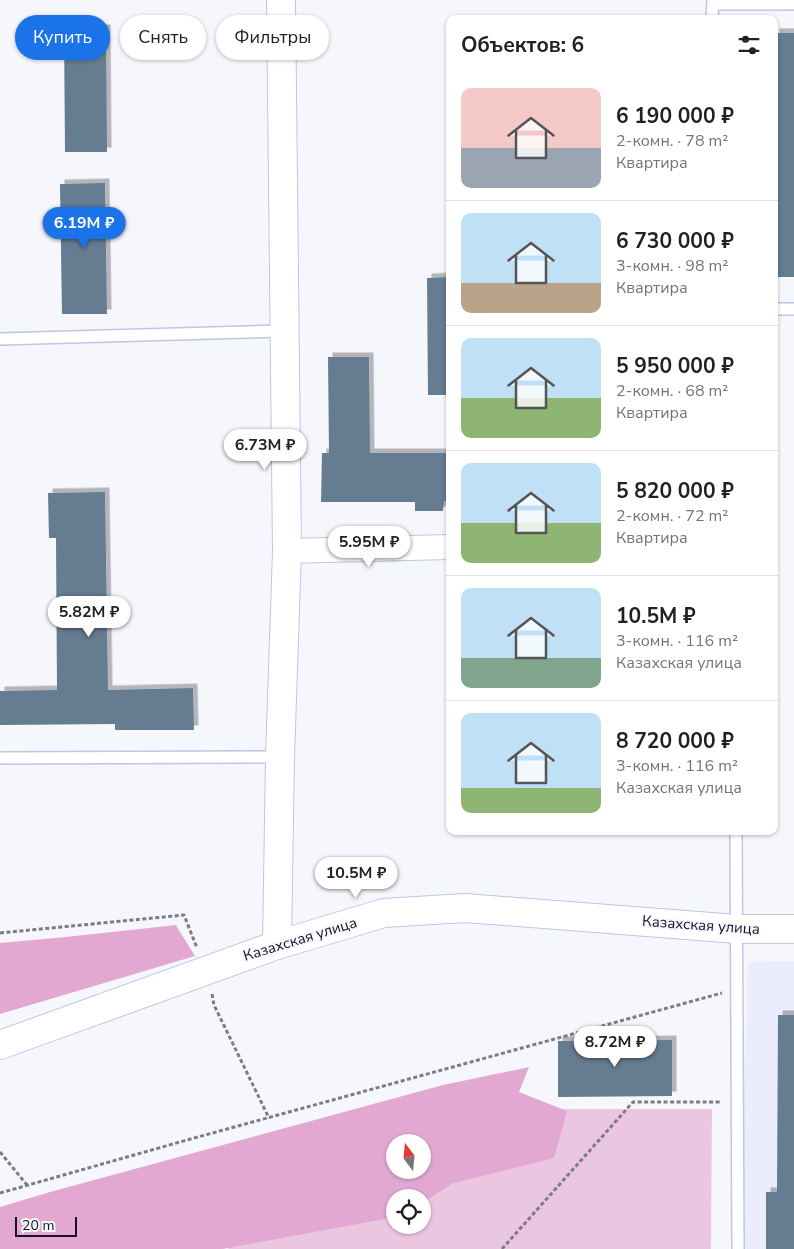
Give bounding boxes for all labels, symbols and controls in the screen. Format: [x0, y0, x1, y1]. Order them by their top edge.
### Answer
chip: Купить [15, 15, 110, 60]
chip: Снять [120, 15, 206, 60]
chip: Фильтры [216, 15, 329, 60]
text: Объектов: 6 [461, 31, 584, 59]
icon: filters [735, 31, 763, 59]
text: 6 190 000 ₽ [616, 102, 734, 130]
icon: home [501, 108, 561, 168]
text: 2-комн. · 78 m² [616, 130, 728, 152]
text: Квартира [616, 152, 688, 174]
pin: 6.19M ₽ [38, 206, 130, 249]
text: 6.19M ₽ [54, 212, 114, 234]
text: 6 730 000 ₽ [616, 227, 734, 255]
icon: home [501, 233, 561, 293]
text: 3-комн. · 98 m² [616, 255, 728, 277]
text: Квартира [616, 277, 688, 299]
text: 5 950 000 ₽ [616, 352, 734, 380]
icon: home [501, 358, 561, 418]
text: 2-комн. · 68 m² [616, 380, 728, 402]
text: Квартира [616, 402, 688, 424]
pin: 6.73M ₽ [219, 428, 311, 471]
text: 6.73M ₽ [235, 434, 295, 456]
text: 5 820 000 ₽ [616, 477, 734, 505]
icon: home [501, 483, 561, 543]
text: 2-комн. · 72 m² [616, 505, 728, 527]
pin: 5.95M ₽ [323, 526, 415, 568]
text: Квартира [616, 527, 688, 549]
text: 5.95M ₽ [339, 531, 399, 553]
pin: 5.82M ₽ [43, 596, 135, 638]
text: 5.82M ₽ [59, 601, 119, 623]
text: 10.5M ₽ [616, 602, 696, 630]
icon: home [501, 608, 561, 668]
text: 3-комн. · 116 m² [616, 630, 738, 652]
text: Казахская улица [616, 652, 742, 674]
text: 8 720 000 ₽ [616, 727, 734, 755]
icon: home [501, 733, 561, 793]
text: 3-комн. · 116 m² [616, 755, 738, 777]
text: Казахская улица [616, 777, 742, 799]
pin: 10.5M ₽ [310, 856, 402, 899]
text: 10.5M ₽ [326, 862, 386, 884]
street label: Казахская улица [641, 911, 761, 939]
street label: Казахская улица [241, 912, 359, 966]
pin: 8.72M ₽ [569, 1026, 661, 1068]
text: 8.72M ₽ [585, 1031, 645, 1053]
north arrow [386, 1134, 431, 1179]
map controls [386, 1134, 431, 1234]
button: locate [386, 1189, 431, 1234]
scale bar [15, 1214, 78, 1237]
text: 20 m [22, 1216, 54, 1235]

